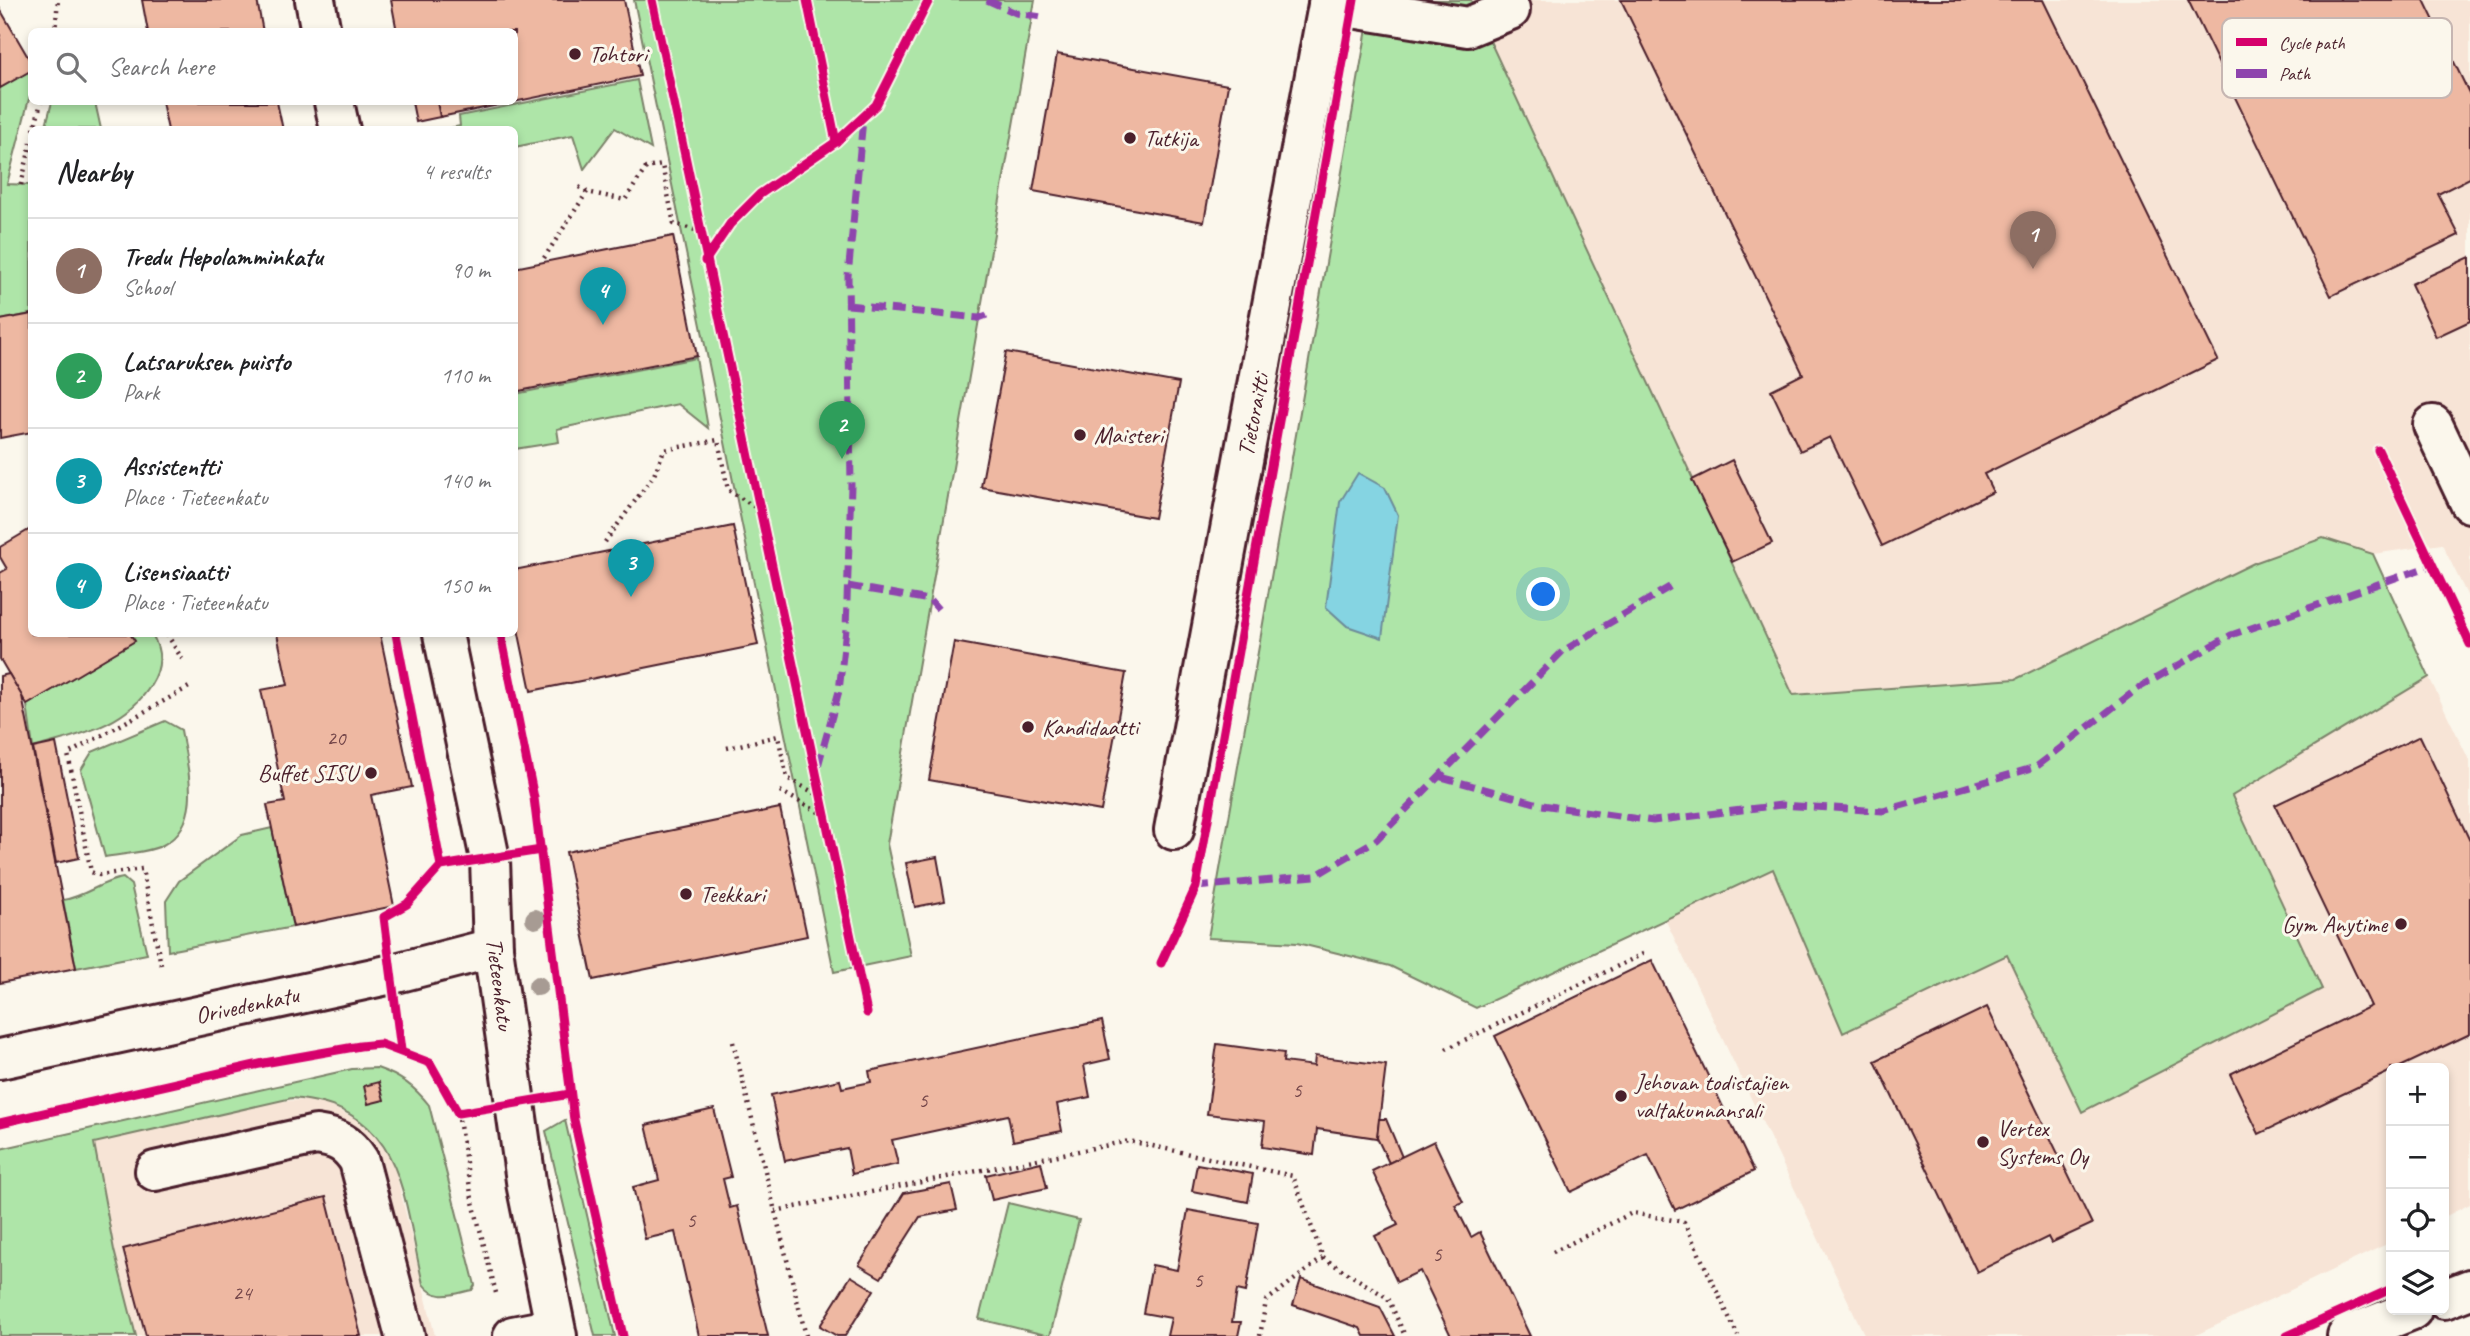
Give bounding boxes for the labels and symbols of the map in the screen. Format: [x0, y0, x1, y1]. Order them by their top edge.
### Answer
legend [2222, 18, 2452, 98]
text: Cycle path [2279, 31, 2345, 55]
place label: Tohtori [589, 39, 650, 69]
marker: Tohtori [567, 46, 583, 62]
text: Path [2279, 62, 2312, 86]
place label: Tutkija [1144, 123, 1200, 153]
marker: Tutkija [1122, 130, 1138, 146]
pin: 1 [2010, 211, 2056, 269]
pin: 4 [580, 267, 626, 325]
street label: Tietoraitti [1230, 368, 1276, 459]
pin: 2 [819, 401, 865, 459]
place label: Maisteri [1094, 420, 1166, 450]
marker: Maisteri [1072, 427, 1088, 443]
pin: 3 [608, 539, 654, 597]
your location [1526, 577, 1560, 611]
place label: Kandidaatti [1042, 712, 1141, 742]
marker: Kandidaatti [1020, 719, 1036, 735]
house number: 20 [327, 725, 347, 751]
place label: Buffet SISU [258, 758, 361, 788]
marker: Buffet SISU [363, 765, 379, 781]
place label: Teekkari [700, 879, 767, 909]
marker: Teekkari [678, 886, 694, 902]
place label: Gym Anytime [2282, 909, 2389, 939]
marker: Gym Anytime [2393, 916, 2409, 932]
street label: Tieteenkatu [479, 936, 521, 1034]
street label: Orivedenkatu [193, 979, 304, 1031]
place label: Jehovan todistajien valtakunnansali [1634, 1067, 1789, 1125]
house number: 5 [1292, 1077, 1303, 1103]
house number: 5 [918, 1087, 929, 1113]
marker: Jehovan todistajien valtakunnansali [1613, 1088, 1629, 1104]
place label: Vertex Systems Oy [1997, 1113, 2090, 1171]
marker: Vertex Systems Oy [1975, 1134, 1991, 1150]
house number: 5 [686, 1207, 697, 1233]
house number: 5 [1432, 1241, 1443, 1267]
house number: 5 [1193, 1267, 1204, 1293]
house number: 24 [233, 1280, 254, 1306]

